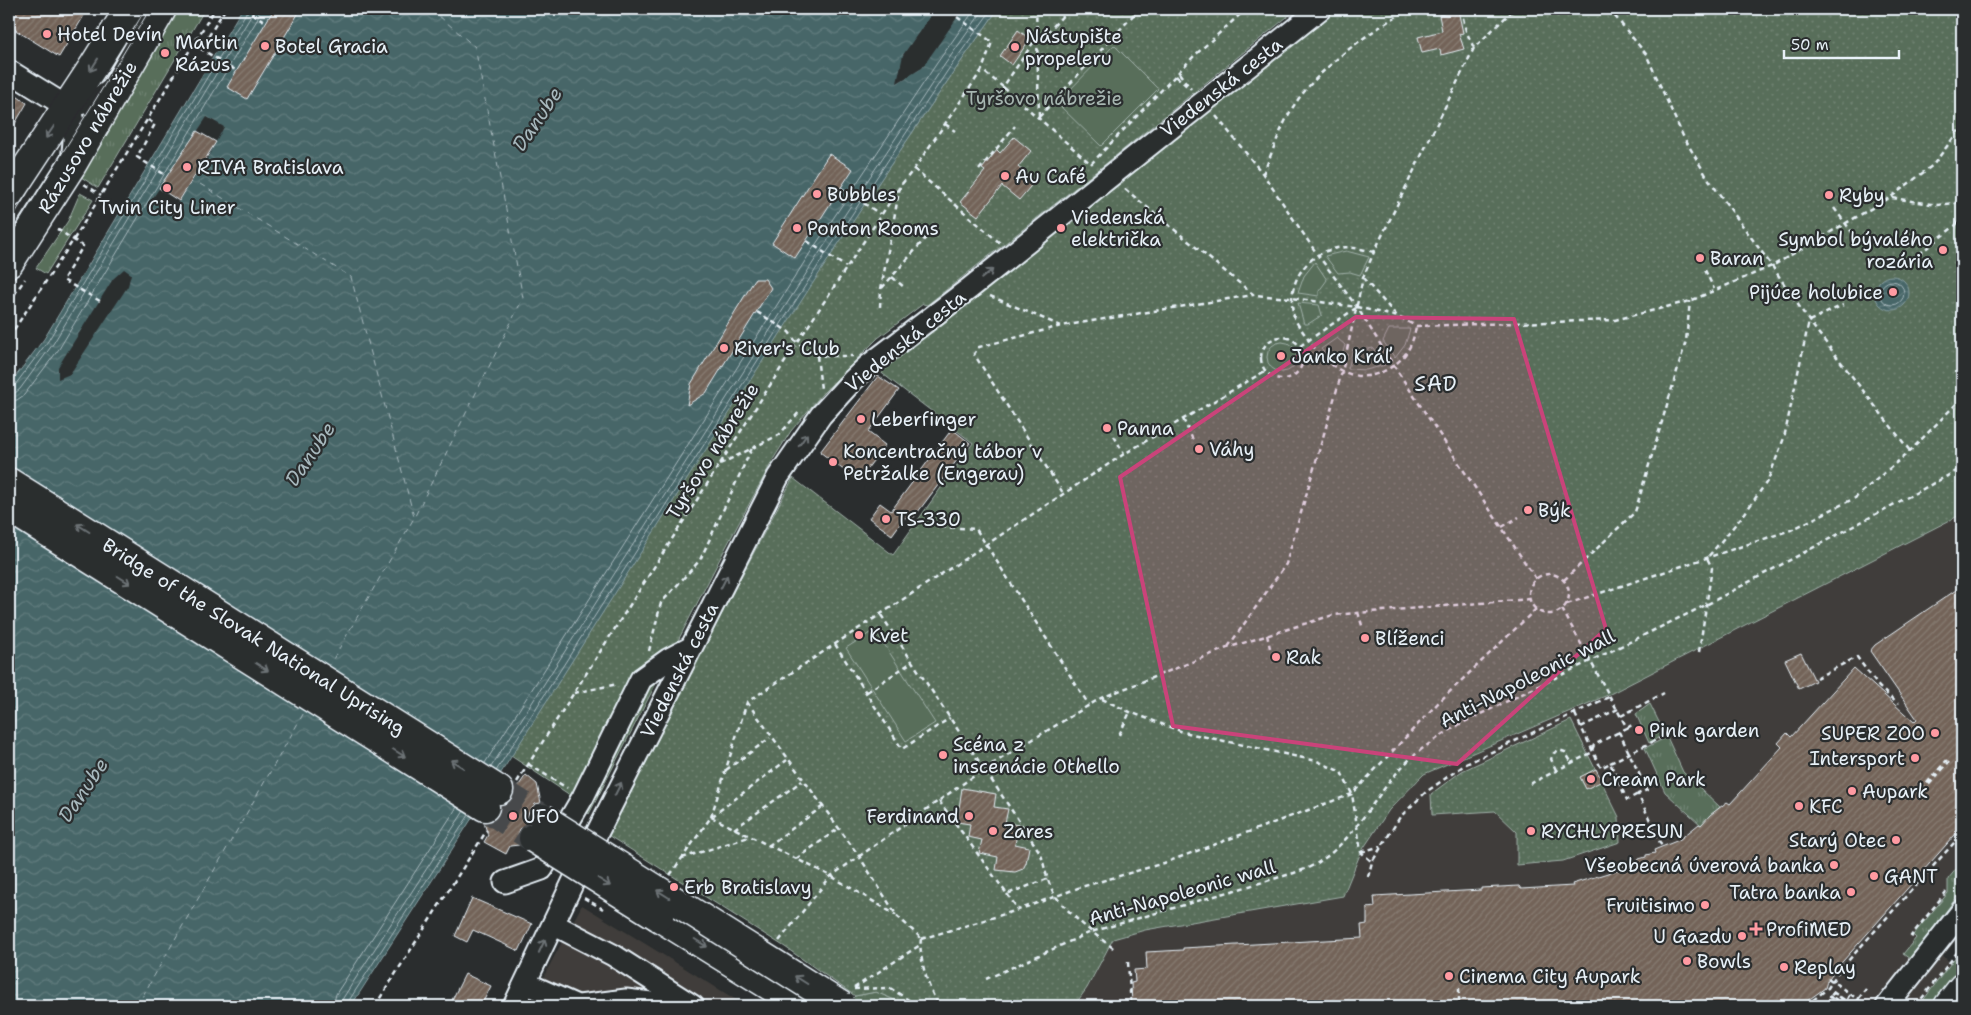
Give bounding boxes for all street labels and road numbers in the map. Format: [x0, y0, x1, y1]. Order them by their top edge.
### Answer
street label: Viedenská cesta [1155, 32, 1288, 143]
street label: Rázusovo nábrežie [32, 56, 143, 218]
street label: Viedenská cesta [840, 285, 971, 398]
street label: Tyršovo nábrežie [660, 378, 764, 524]
street label: Bridge of the Slovak National Uprising [98, 532, 410, 740]
street label: Viedenská cesta [635, 598, 724, 742]
street label: Anti-Napoleonic wall [1435, 623, 1619, 733]
street label: Anti-Napoleonic wall [1086, 854, 1279, 931]

